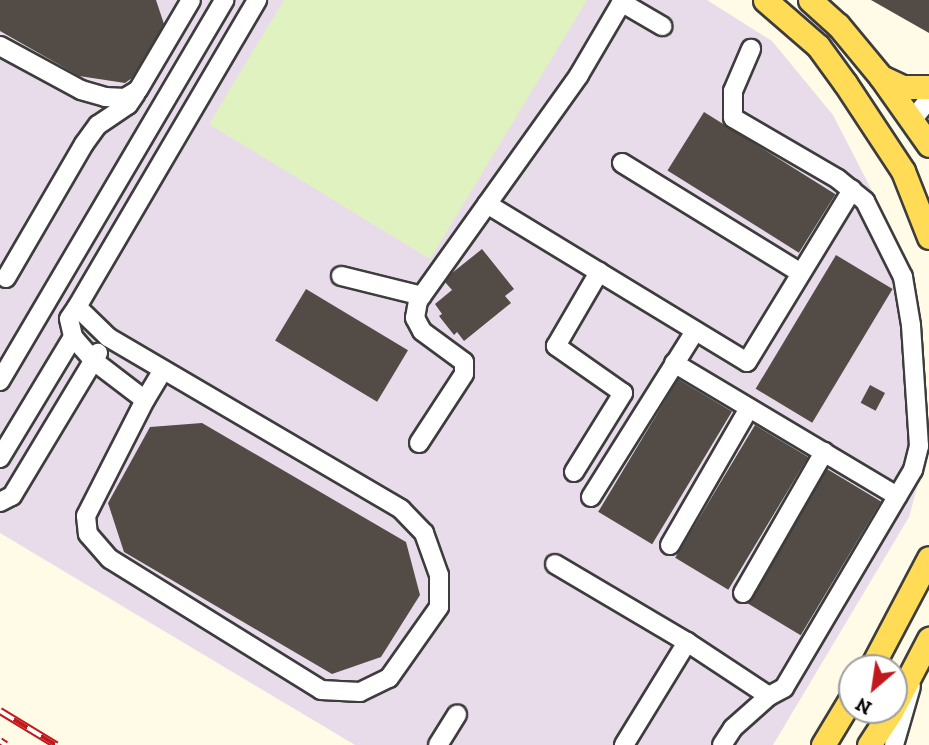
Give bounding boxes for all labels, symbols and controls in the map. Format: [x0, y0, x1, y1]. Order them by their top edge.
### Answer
north arrow [838, 654, 908, 724]
text: N [852, 692, 875, 720]

